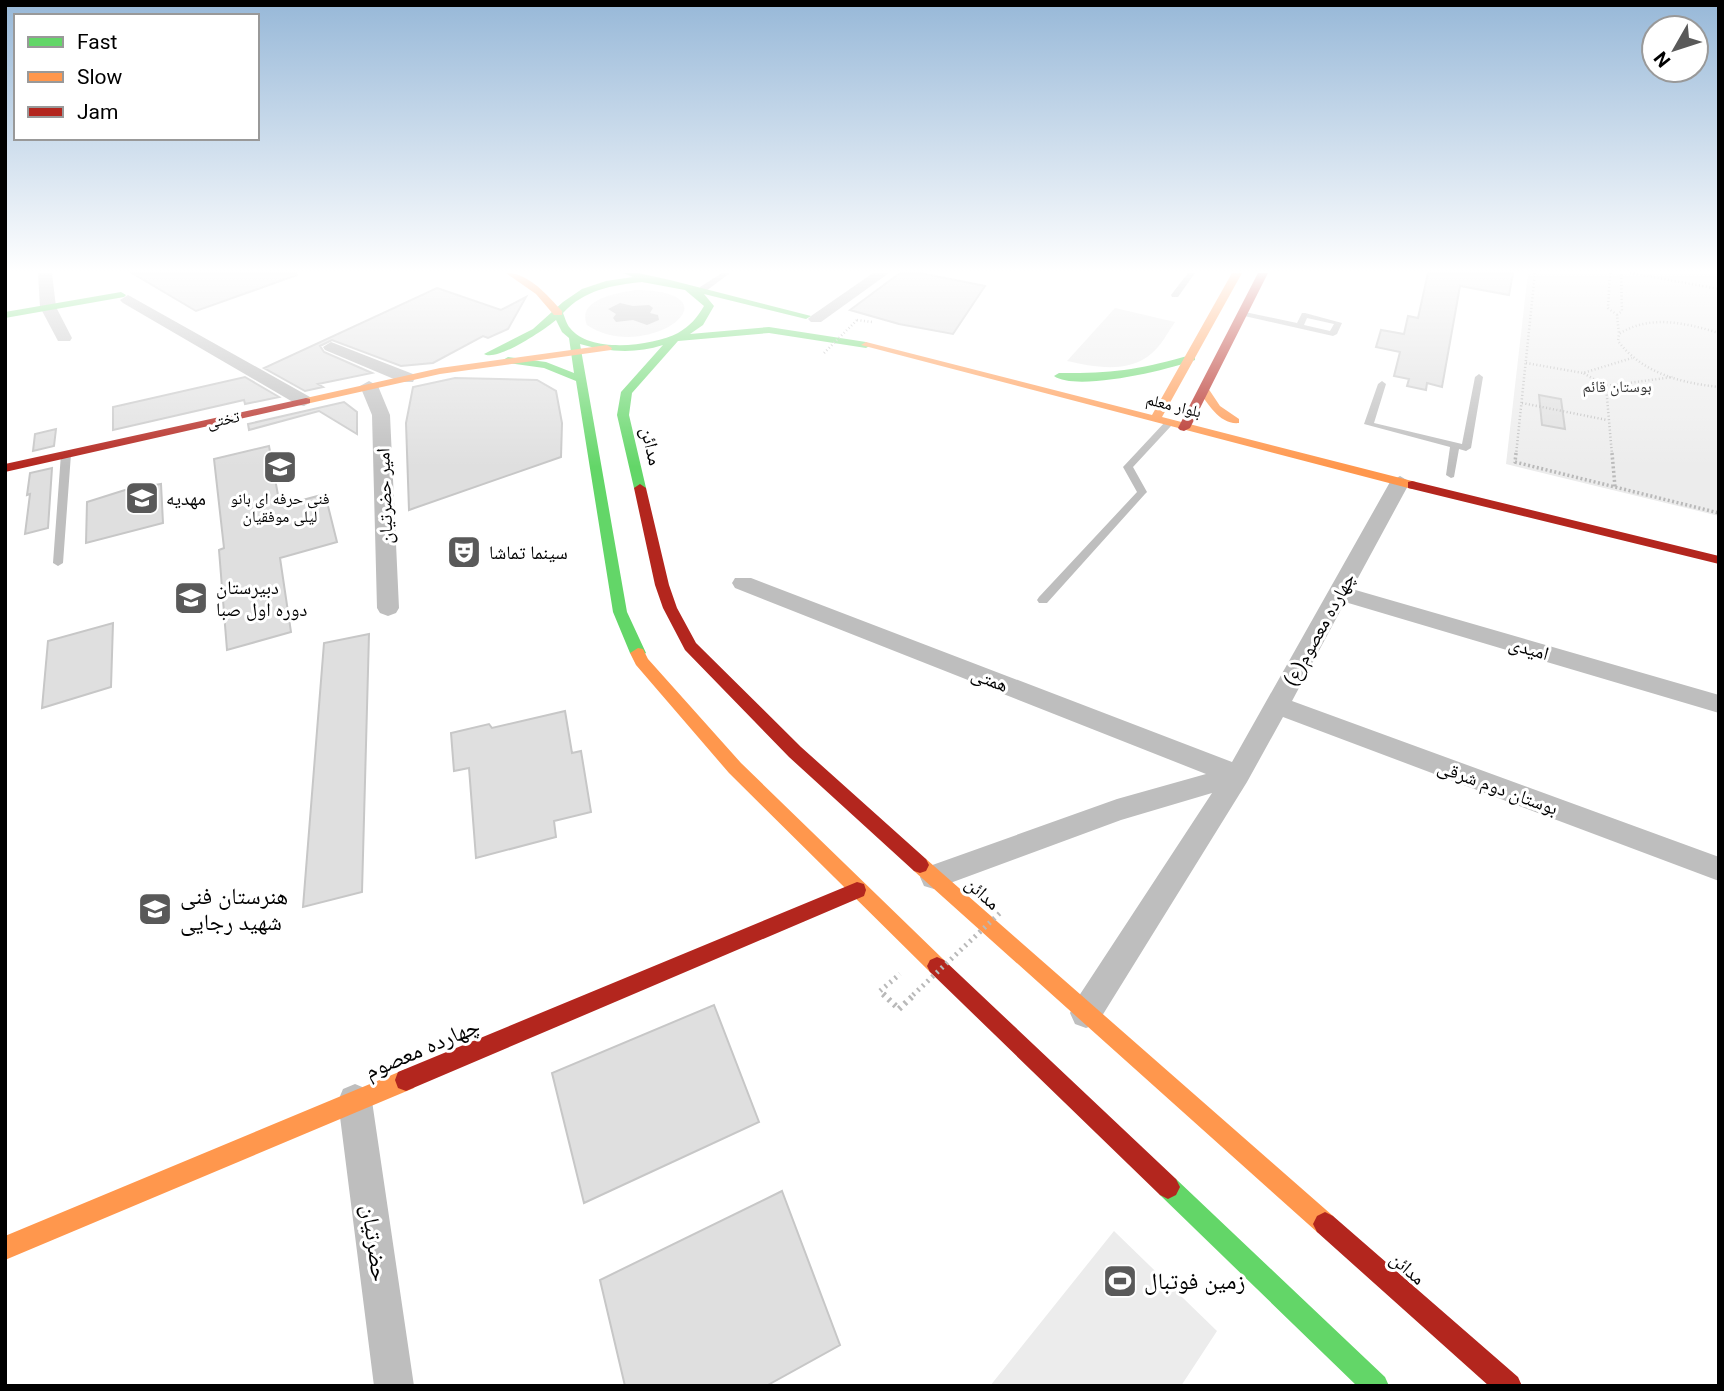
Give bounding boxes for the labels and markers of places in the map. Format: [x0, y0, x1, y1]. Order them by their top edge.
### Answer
school or university icon: فنی حرفه ای بانو لیلی موفقیان [261, 448, 299, 486]
school or university icon: مهدیه [123, 479, 161, 517]
place label: مهدیه [166, 487, 206, 510]
place label: فنی حرفه ای بانو لیلی موفقیان [231, 489, 329, 527]
theatre icon: سینما تماشا [445, 533, 483, 571]
place label: سینما تماشا [489, 541, 568, 564]
place label: دبیرستان دوره اول صبا [216, 576, 307, 621]
school or university icon: دبیرستان دوره اول صبا [172, 579, 210, 617]
place label: هنرستان فنی شهید رجایی [180, 883, 288, 936]
school or university icon: هنرستان فنی شهید رجایی [136, 890, 174, 928]
sports icon: زمین فوتبال [1101, 1262, 1139, 1300]
place label: زمین فوتبال [1144, 1268, 1245, 1295]

